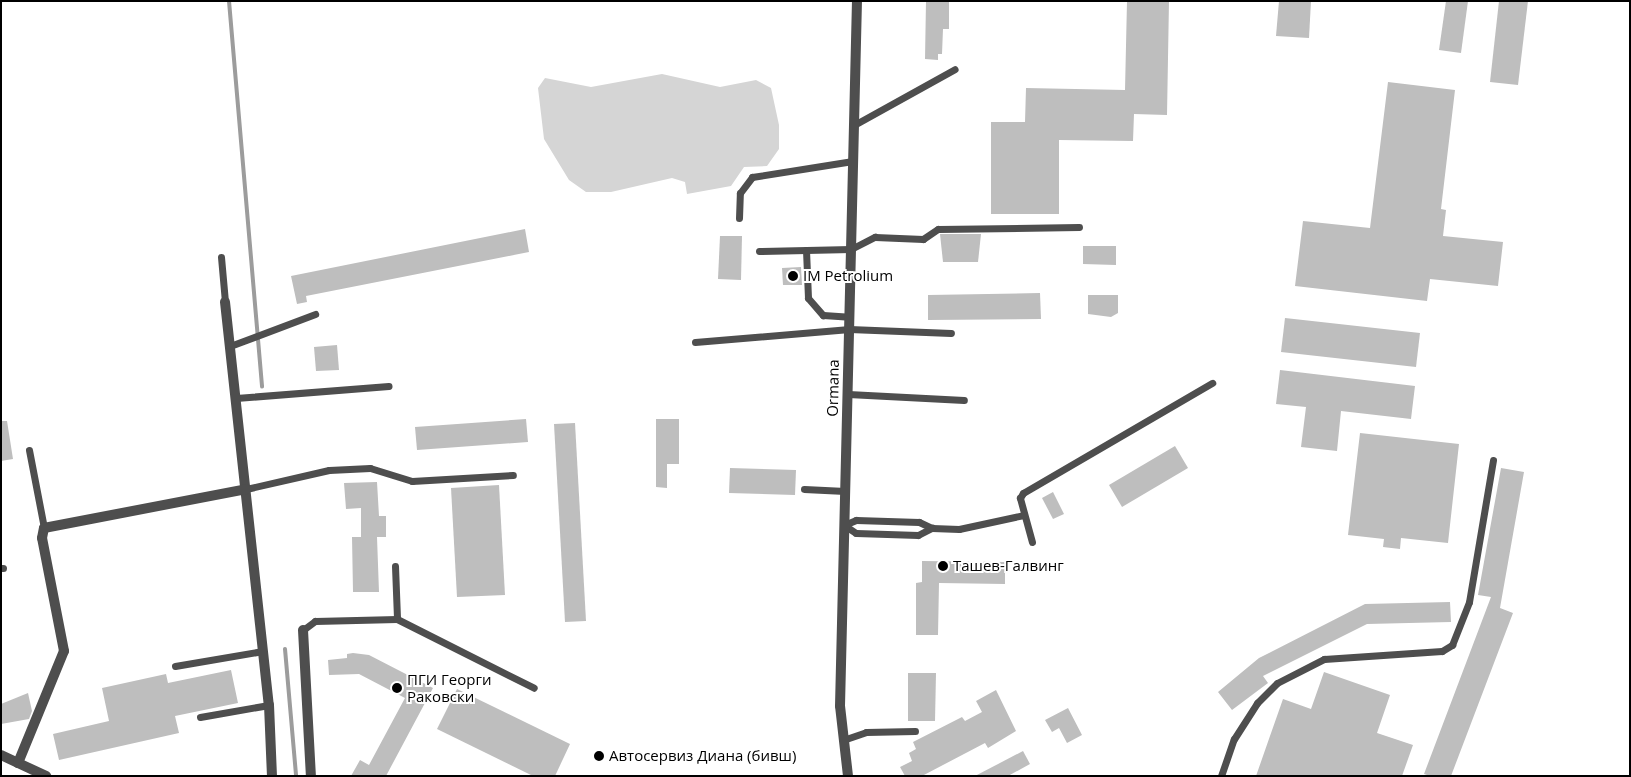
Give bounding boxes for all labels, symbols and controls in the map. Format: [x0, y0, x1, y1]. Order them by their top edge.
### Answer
place label: IM Petrolium [803, 267, 893, 285]
marker: IM Petrolium [787, 270, 799, 282]
street label: Ormana [823, 359, 843, 417]
place label: Ташев-Галвинг [953, 557, 1064, 575]
marker: Ташев-Галвинг [937, 560, 949, 572]
place label: ПГИ Георги Раковски [407, 670, 491, 705]
marker: ПГИ Георги Раковски [391, 682, 403, 694]
place label: Автосервиз Диана (бивш) [609, 747, 796, 765]
marker: Автосервиз Диана (бивш) [593, 750, 605, 762]

